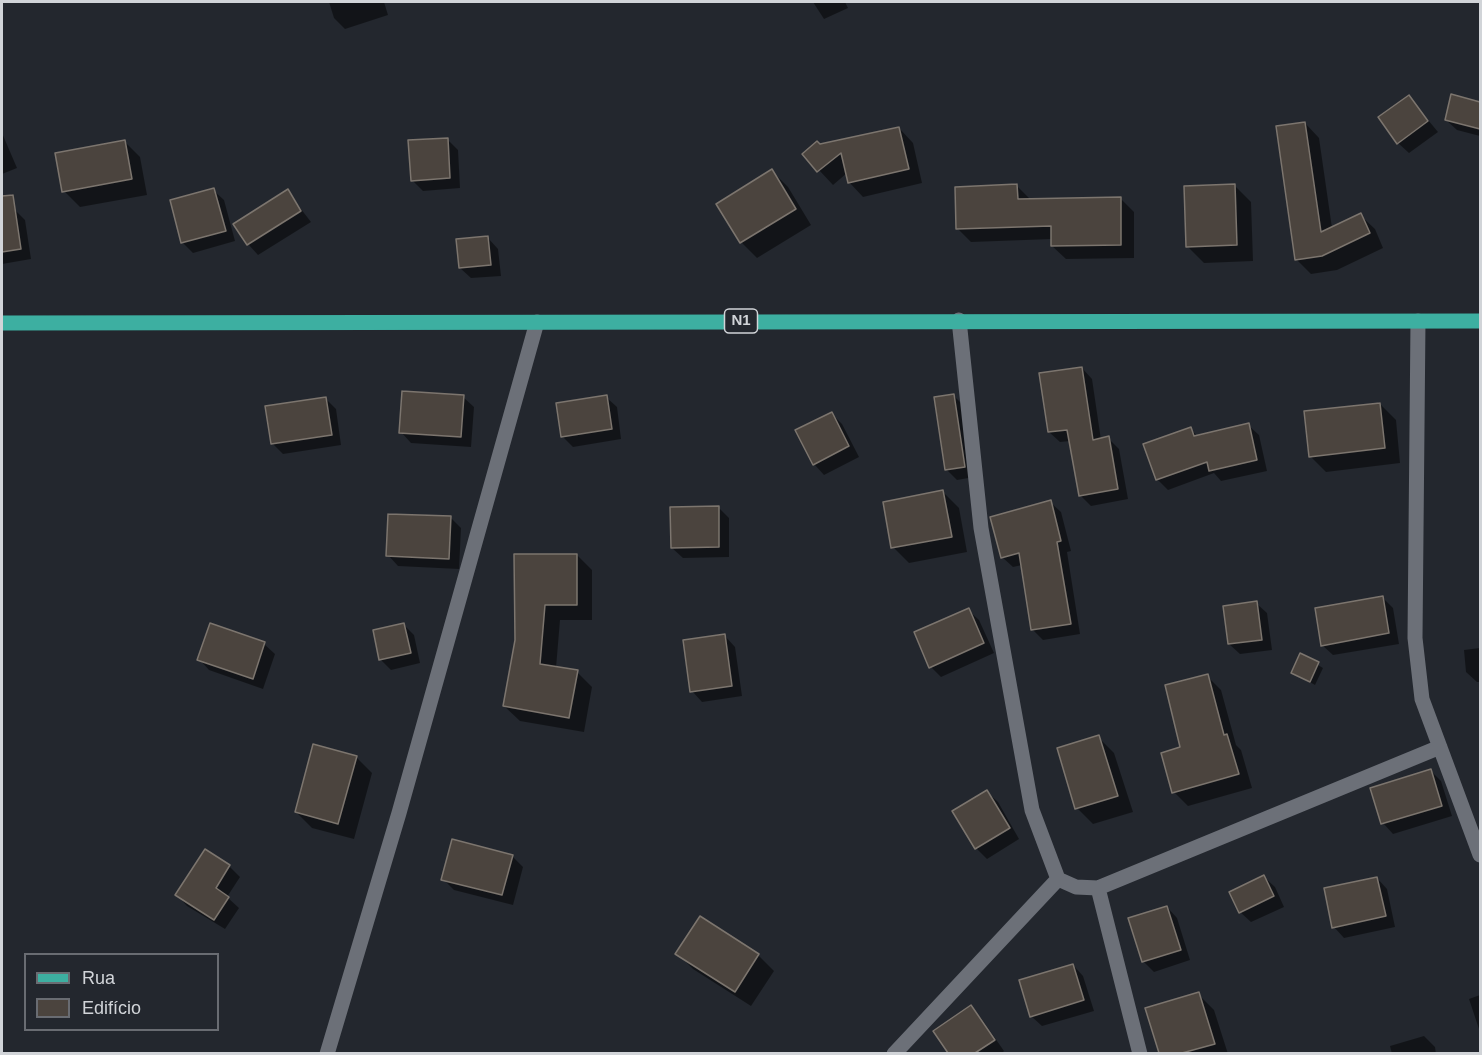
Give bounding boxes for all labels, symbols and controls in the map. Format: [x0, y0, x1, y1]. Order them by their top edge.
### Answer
road number: N1 [724, 309, 758, 333]
legend [24, 953, 219, 1031]
text: Rua [82, 968, 115, 988]
text: Edifício [82, 998, 141, 1018]

